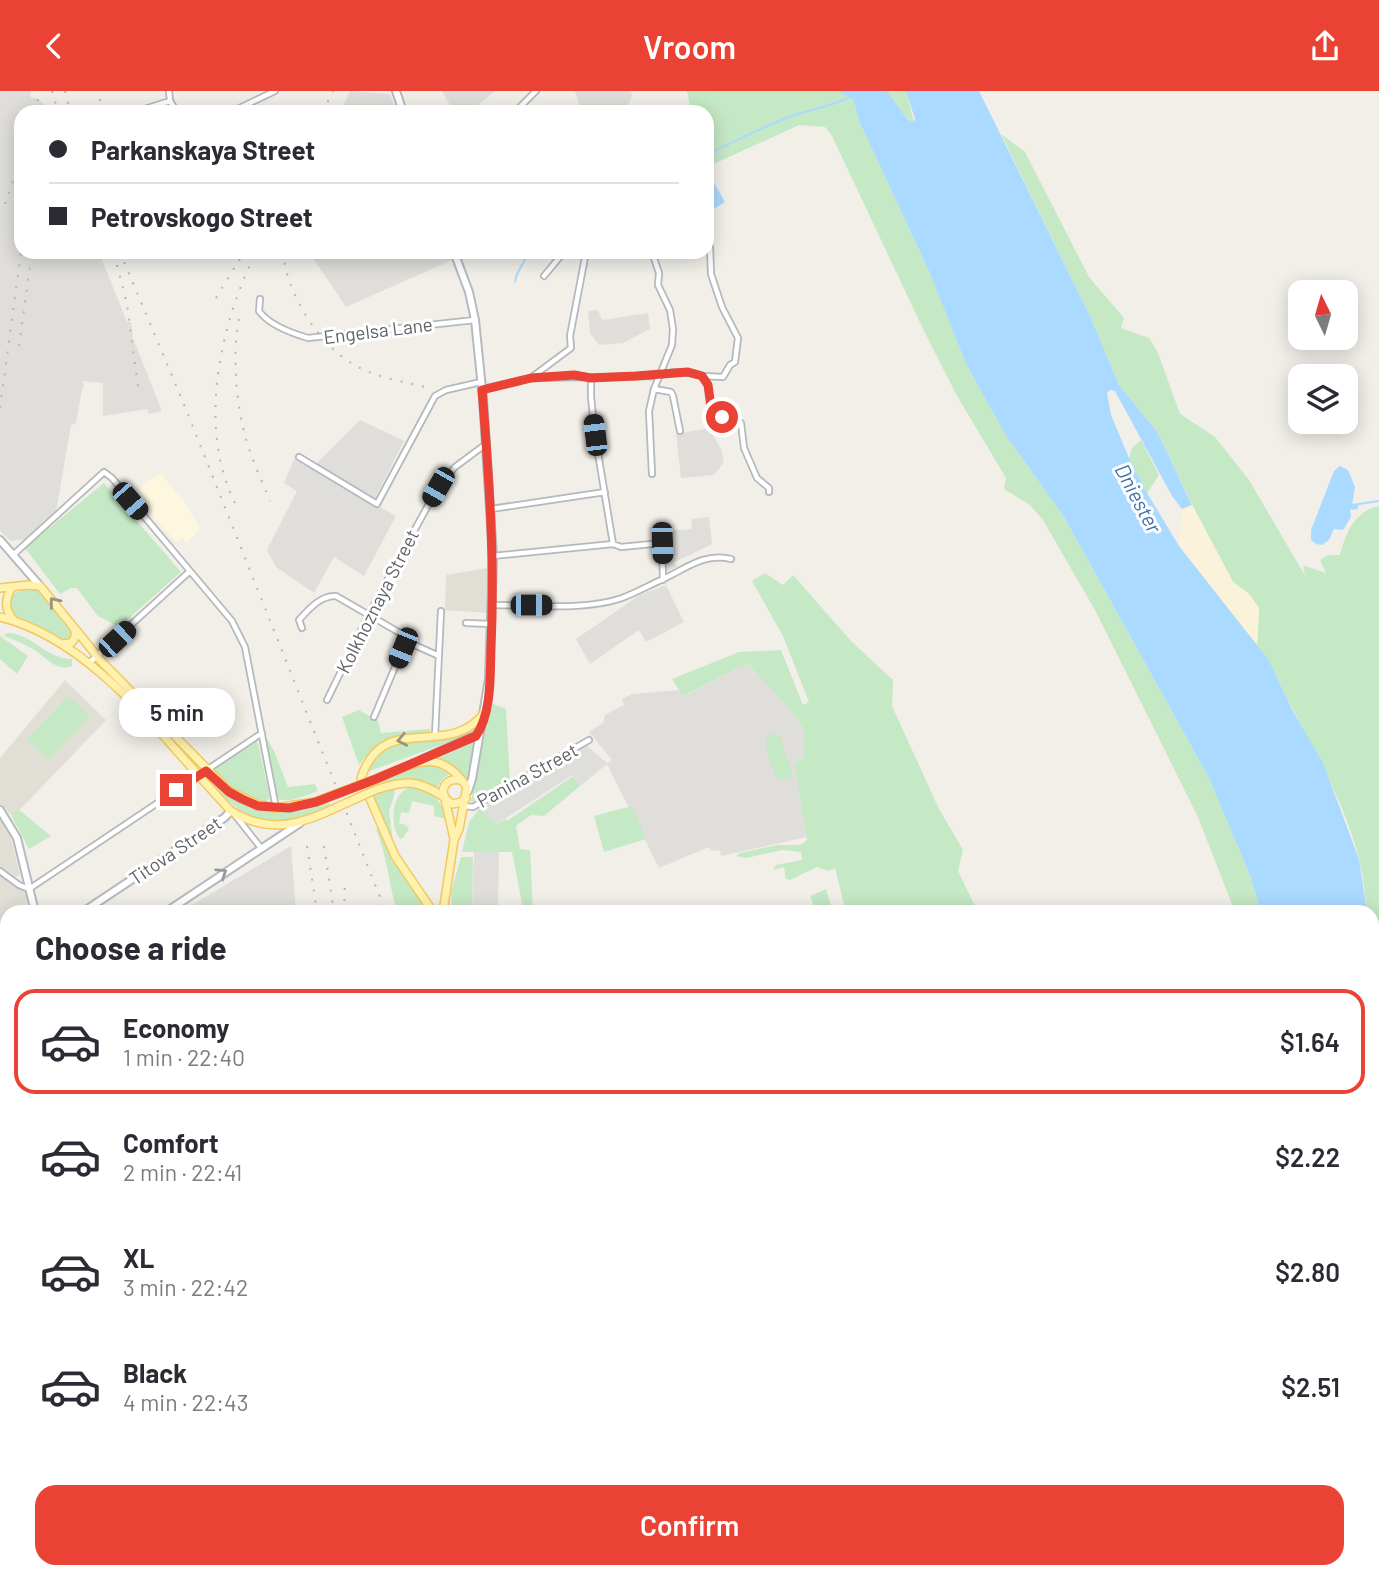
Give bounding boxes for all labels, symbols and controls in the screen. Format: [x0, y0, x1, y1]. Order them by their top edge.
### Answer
icon: back [35, 27, 73, 65]
text: Vroom [643, 27, 736, 65]
icon: share [1306, 27, 1344, 65]
text: Parkanskaya Street [91, 134, 315, 165]
text: Petrovskogo Street [91, 201, 313, 232]
north arrow [1288, 280, 1358, 350]
map controls [1288, 280, 1358, 434]
street label: Engelsa Lane [322, 312, 434, 348]
button: layers [1288, 364, 1358, 434]
route start [706, 401, 738, 433]
car [583, 413, 608, 457]
water label: Dniester [1110, 459, 1168, 537]
car [419, 464, 458, 510]
car [109, 478, 152, 524]
car [651, 522, 674, 564]
street label: Kolkhoznaya Street [331, 525, 423, 677]
car [511, 595, 553, 616]
one-way arrow [49, 598, 62, 610]
car [95, 617, 140, 661]
car [386, 625, 421, 671]
callout: 5 min [118, 689, 234, 737]
text: 5 min [150, 698, 204, 726]
one-way arrow [396, 732, 407, 747]
street label: Panina Street [473, 738, 581, 812]
route end [160, 774, 192, 806]
street label: Titova Street [125, 811, 225, 889]
one-way arrow [214, 869, 227, 882]
text: Choose a ride [35, 928, 227, 966]
icon: car [39, 1010, 102, 1073]
text: Economy [123, 1012, 229, 1043]
text: $1.64 [1280, 1026, 1340, 1057]
text: 1 min · 22:40 [123, 1043, 245, 1071]
icon: car [39, 1125, 102, 1188]
text: Comfort [123, 1127, 219, 1158]
text: $2.22 [1275, 1141, 1340, 1172]
text: 2 min · 22:41 [123, 1158, 242, 1186]
icon: car [39, 1240, 102, 1303]
text: XL [123, 1242, 154, 1273]
text: $2.80 [1275, 1256, 1340, 1287]
text: 3 min · 22:42 [123, 1273, 248, 1301]
icon: car [39, 1355, 102, 1418]
text: Black [123, 1357, 187, 1388]
text: $2.51 [1281, 1371, 1340, 1402]
text: 4 min · 22:43 [123, 1388, 249, 1416]
button: Confirm [35, 1485, 1344, 1565]

